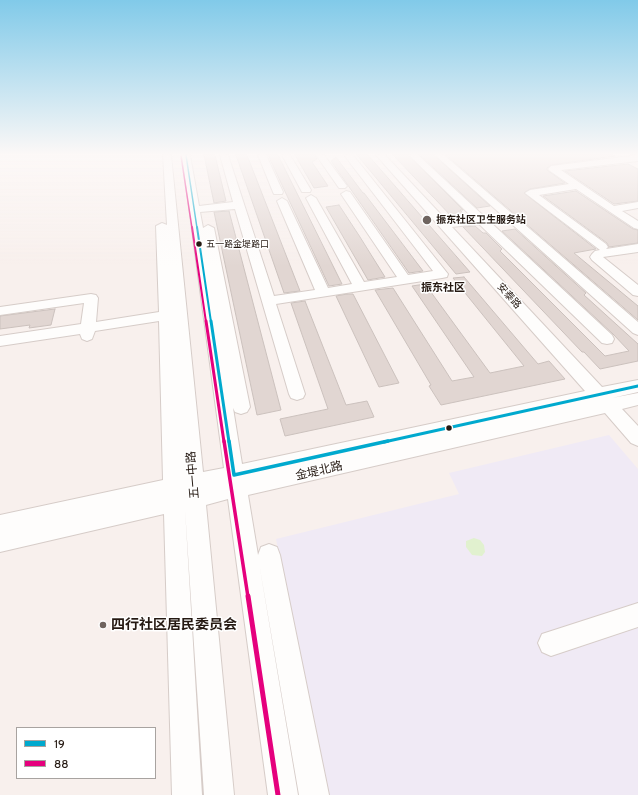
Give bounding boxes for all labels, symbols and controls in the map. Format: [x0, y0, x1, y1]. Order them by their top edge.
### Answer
marker: 振东社区卫生服务站 [421, 214, 433, 226]
place label: 振东社区卫生服务站 [436, 214, 526, 226]
marker: 五一路金堤路口 [194, 239, 204, 249]
place label: 五一路金堤路口 [206, 239, 269, 249]
district label: 振东社区 [421, 281, 465, 295]
street label: 安泰路 [495, 281, 523, 311]
unlabelled marker [444, 423, 454, 433]
street label: 五一中路 [184, 450, 202, 500]
street label: 金堤北路 [294, 459, 344, 483]
place label: 四行社区居民委员会 [111, 617, 237, 633]
marker: 四行社区居民委员会 [98, 620, 108, 630]
legend [16, 727, 156, 779]
text: 19 [54, 736, 65, 751]
text: 88 [54, 756, 69, 771]

